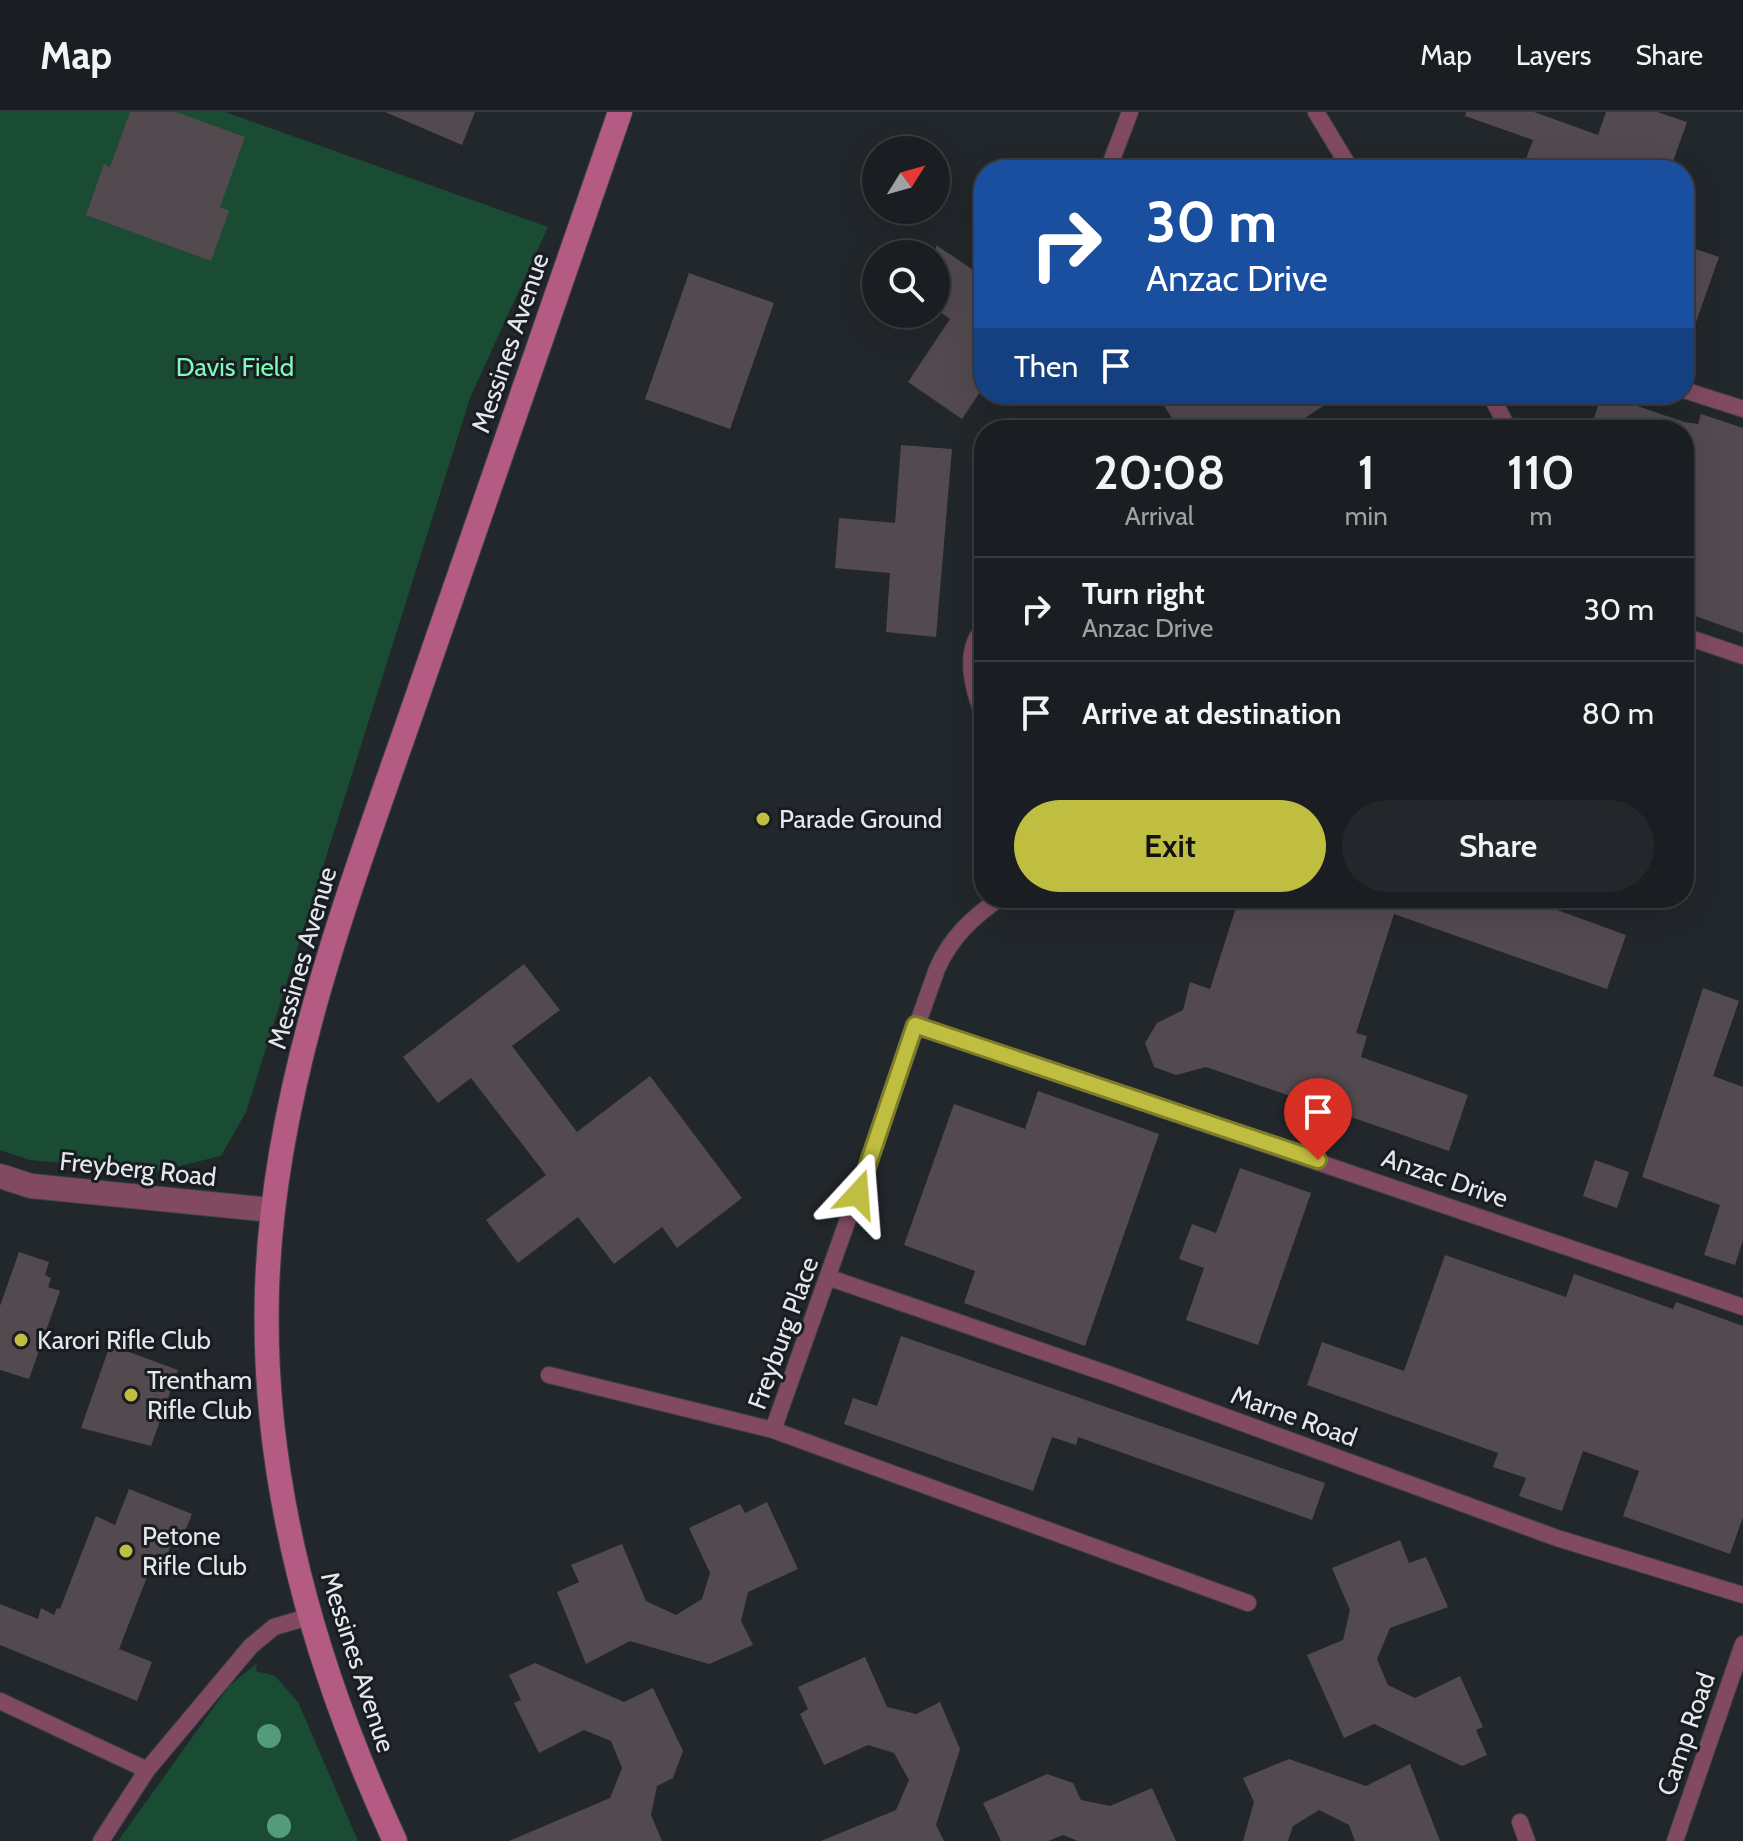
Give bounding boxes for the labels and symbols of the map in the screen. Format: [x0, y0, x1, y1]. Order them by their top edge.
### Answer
north arrow [862, 136, 950, 224]
street label: Messines Avenue [464, 249, 556, 437]
park label: Davis Field [176, 351, 294, 383]
place label: Parade Ground [779, 803, 942, 835]
marker: Parade Ground [754, 810, 772, 828]
street label: Messines Avenue [261, 863, 343, 1053]
pin [1284, 1078, 1352, 1160]
street label: Anzac Drive [1378, 1142, 1512, 1214]
street label: Freyberg Road [58, 1145, 218, 1193]
position arrow [816, 1152, 900, 1236]
street label: Freyburg Place [741, 1252, 825, 1414]
place label: Karori Rifle Club [37, 1324, 211, 1356]
marker: Karori Rifle Club [12, 1331, 30, 1349]
place label: Trentham Rifle Club [147, 1364, 252, 1426]
street label: Marne Road [1227, 1378, 1361, 1454]
marker: Trentham Rifle Club [122, 1386, 140, 1404]
place label: Petone Rifle Club [142, 1520, 247, 1582]
marker: Petone Rifle Club [117, 1542, 135, 1560]
street label: Messines Avenue [314, 1568, 402, 1756]
street label: Camp Road [1650, 1668, 1722, 1800]

